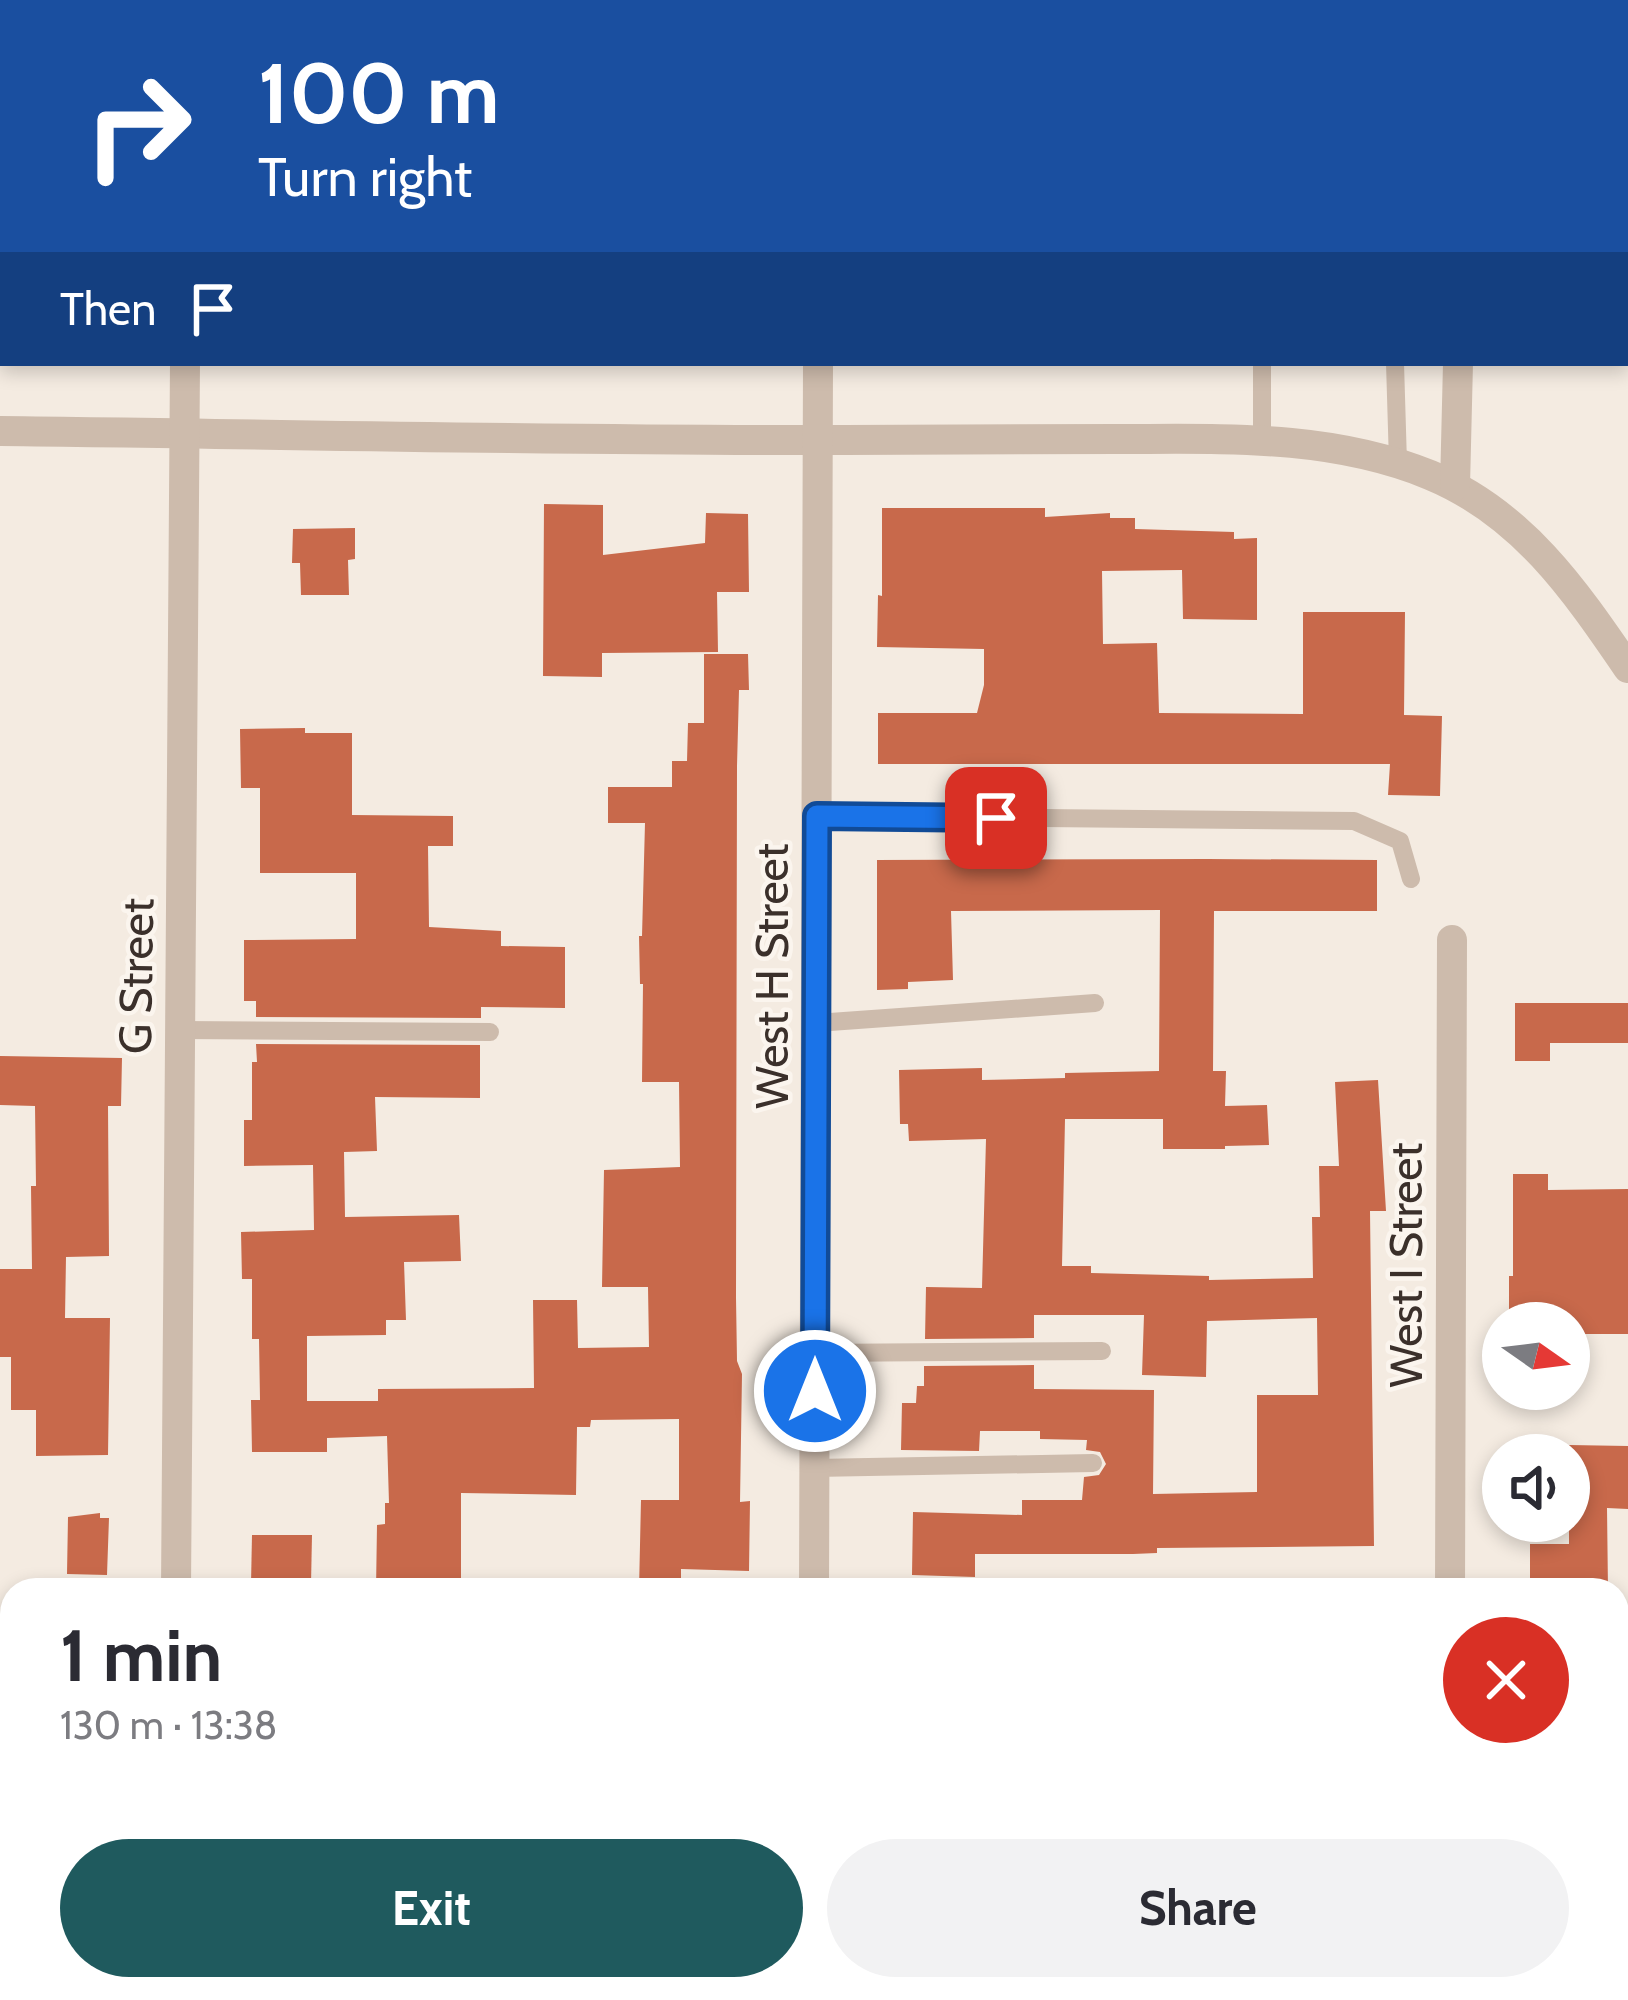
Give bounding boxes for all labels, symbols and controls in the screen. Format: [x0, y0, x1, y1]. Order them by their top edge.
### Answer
text: 100 m [258, 42, 500, 144]
icon: right [60, 48, 216, 204]
text: Turn right [258, 144, 472, 210]
icon: arrive [180, 276, 246, 342]
text: Then [60, 282, 156, 336]
pin [945, 767, 1047, 869]
icon: arrive [963, 785, 1029, 851]
street label: West H Street [745, 843, 799, 1109]
street label: G Street [108, 898, 164, 1054]
street label: West I Street [1379, 1142, 1433, 1388]
north arrow [1482, 1302, 1590, 1410]
map controls [1482, 1302, 1590, 1542]
position arrow [752, 1328, 878, 1454]
button: sound [1482, 1434, 1590, 1542]
text: 1 min [60, 1612, 222, 1699]
button: close [1443, 1617, 1569, 1743]
text: 130 m · 13:38 [60, 1701, 278, 1749]
button: Exit [60, 1839, 803, 1977]
button: Share [827, 1839, 1569, 1977]

